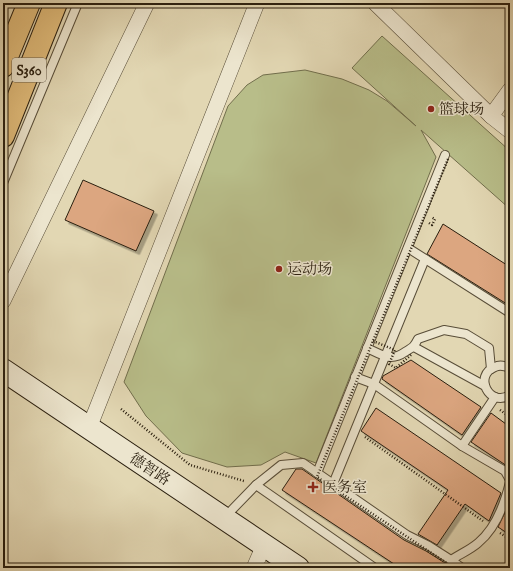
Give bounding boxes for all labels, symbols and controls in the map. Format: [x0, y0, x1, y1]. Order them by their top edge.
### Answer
road number: S360 [12, 58, 46, 82]
place label: 篮球场 [439, 100, 484, 119]
marker: 篮球场 [426, 104, 436, 114]
place label: 运动场 [287, 260, 332, 279]
marker: 运动场 [274, 264, 284, 274]
street label: 德智路 [126, 449, 174, 490]
place label: 医务室 [322, 478, 367, 497]
marker: 医务室 [307, 481, 319, 493]

